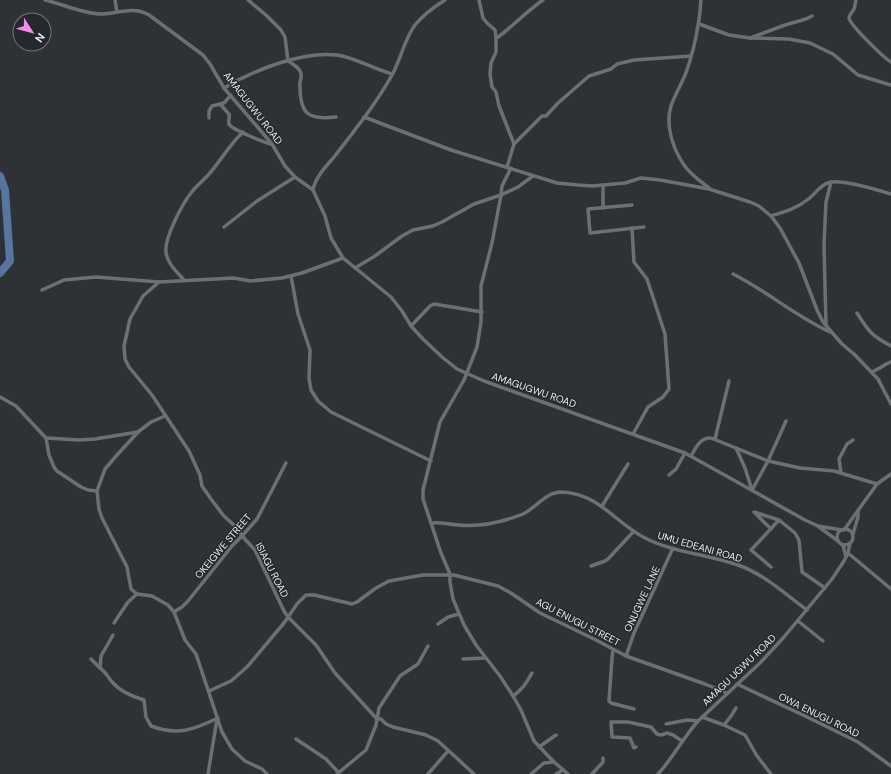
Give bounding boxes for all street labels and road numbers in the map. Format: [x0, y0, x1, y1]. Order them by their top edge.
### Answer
street label: AMAGUGWU ROAD [221, 69, 285, 147]
street label: AMAGUGWU ROAD [490, 369, 578, 411]
street label: OKEIGWE STREET [192, 510, 254, 581]
street label: UMU EDEANI ROAD [656, 529, 744, 565]
street label: ISIAGU ROAD [253, 540, 292, 600]
street label: ONUGWE LANE [621, 564, 663, 634]
street label: AGU ENUGU STREET [534, 595, 623, 649]
street label: AMAGU UGWU ROAD [699, 631, 779, 709]
street label: OWA ENUGU ROAD [776, 690, 862, 740]

